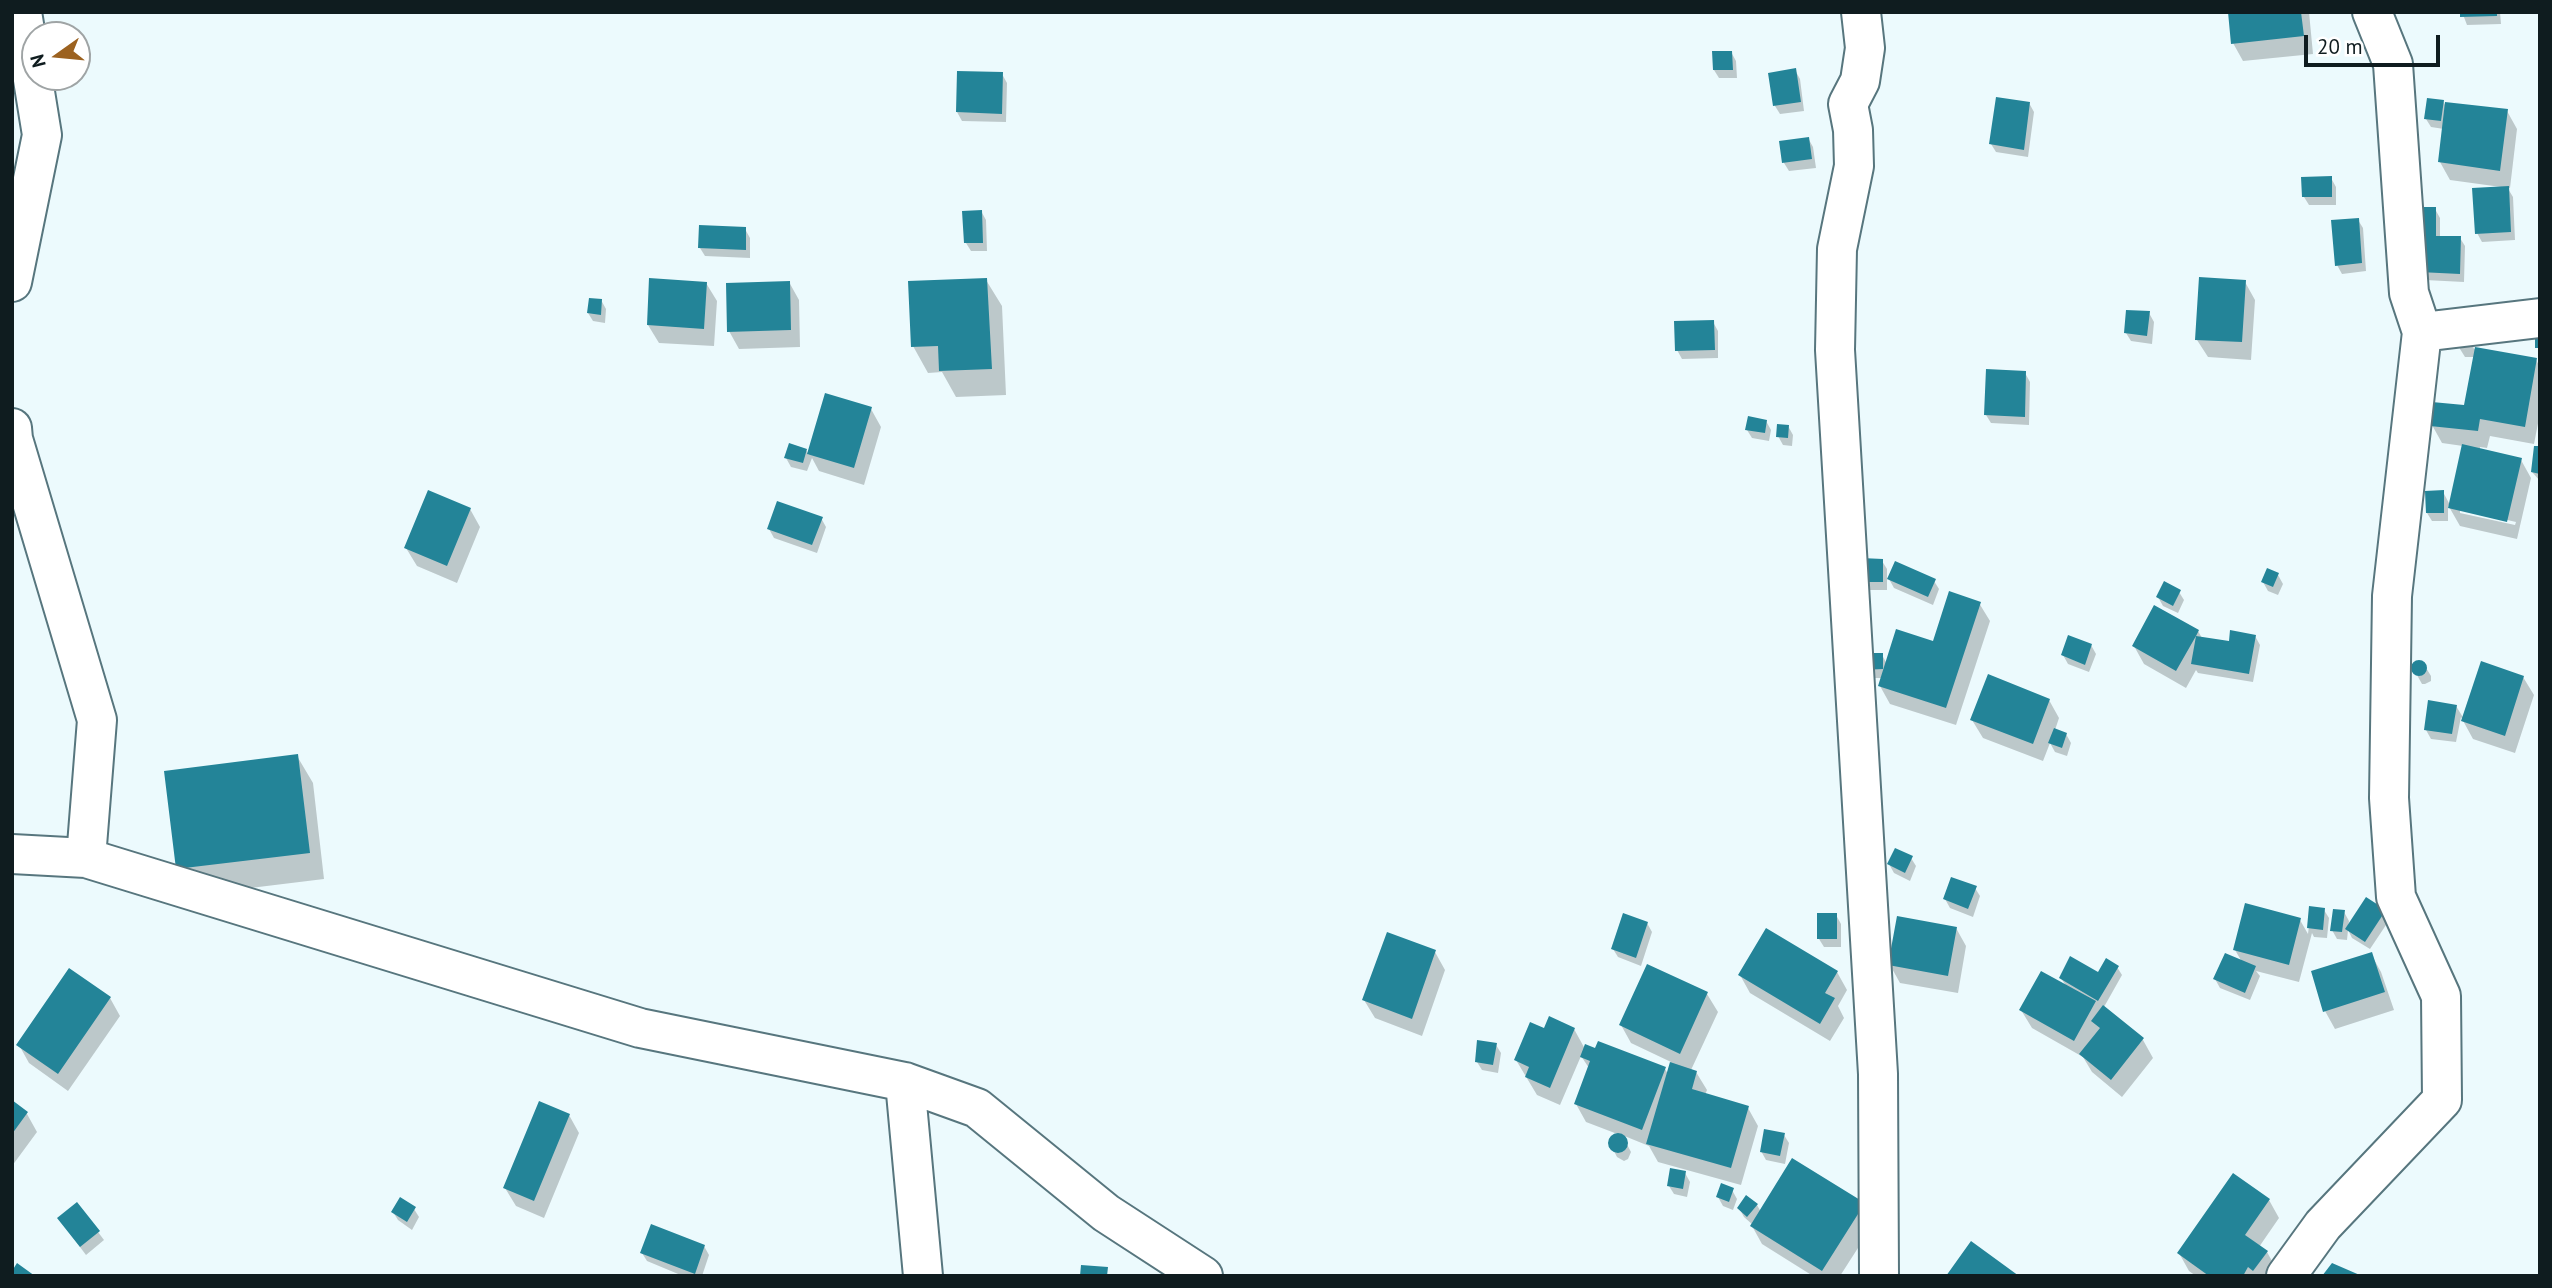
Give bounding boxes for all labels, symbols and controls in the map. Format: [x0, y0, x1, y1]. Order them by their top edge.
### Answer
north arrow [21, 21, 91, 91]
scale bar [2307, 21, 2444, 65]
text: 20 m [2317, 33, 2363, 60]
text: N [24, 52, 51, 70]

